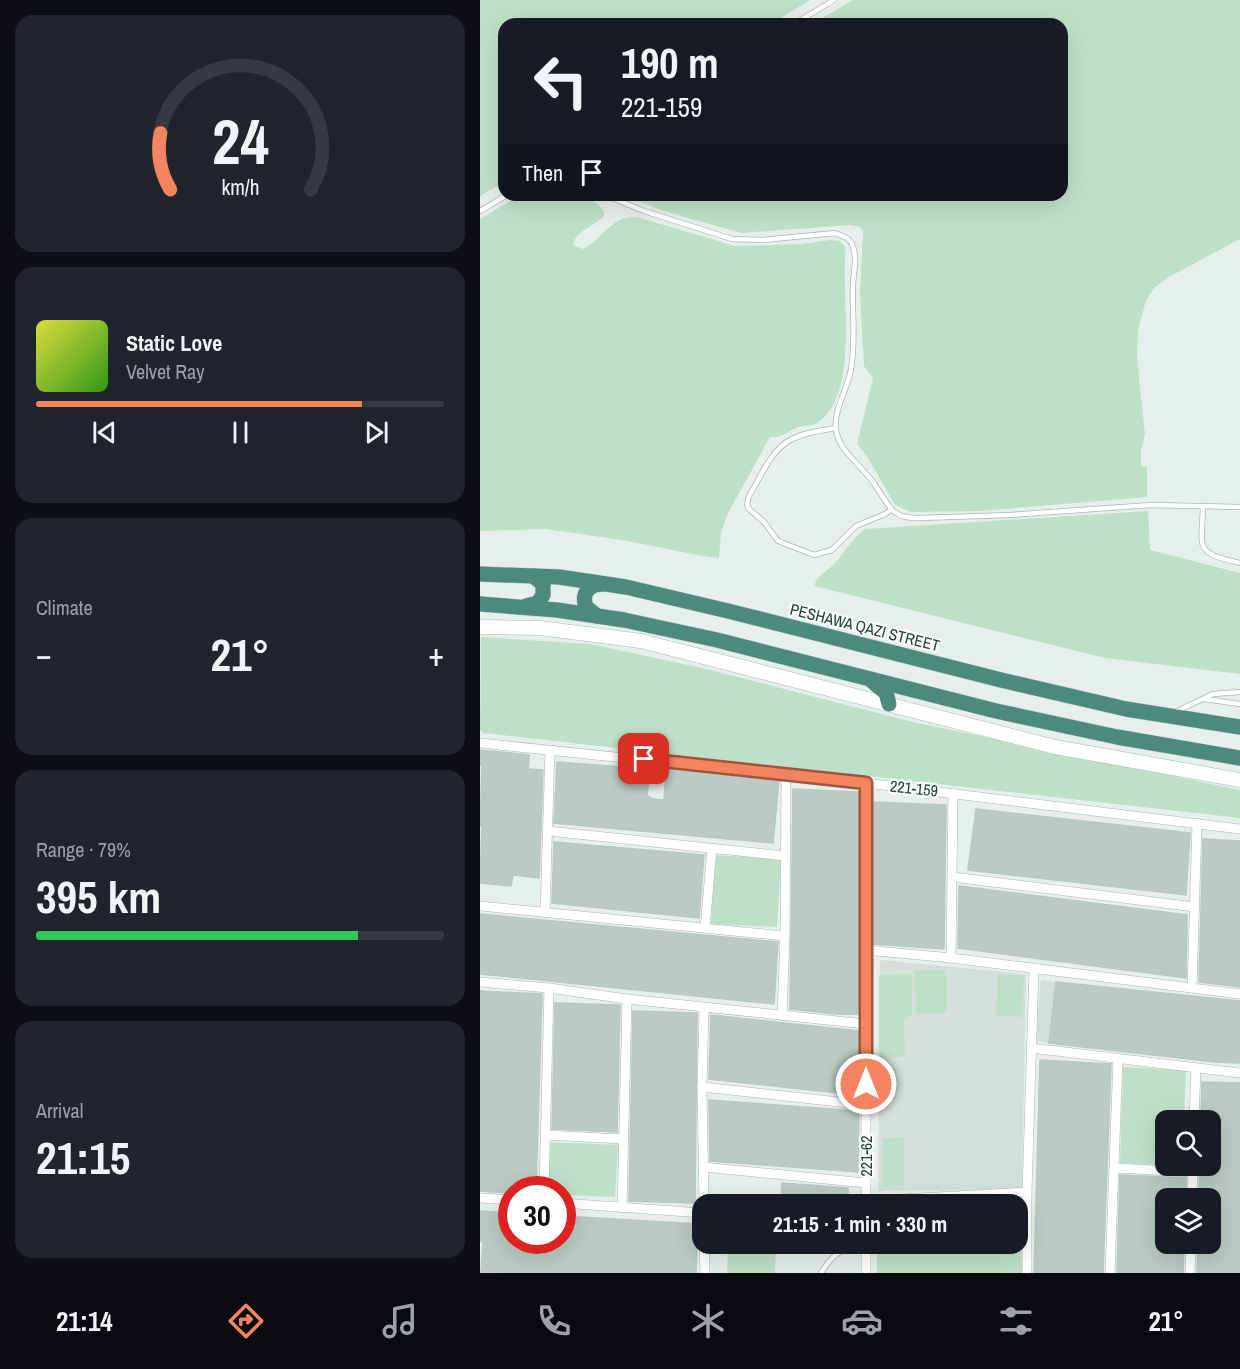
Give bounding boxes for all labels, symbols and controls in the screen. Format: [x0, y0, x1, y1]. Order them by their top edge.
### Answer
text: 190 m [621, 35, 719, 91]
icon: left [522, 42, 600, 120]
text: 221-159 [621, 89, 702, 125]
text: 24 [212, 99, 268, 183]
icon: arrive [575, 156, 608, 189]
text: Then [522, 158, 563, 188]
text: km/h [221, 174, 259, 203]
text: Static Love [126, 328, 222, 358]
text: Velvet Ray [126, 358, 204, 385]
icon: previous [88, 416, 121, 449]
icon: pause [224, 416, 257, 449]
icon: next [360, 416, 393, 449]
text: Climate [36, 594, 93, 621]
street label: PESHAWA QAZI STREET [788, 598, 942, 656]
text: 21° [210, 624, 270, 685]
text: − [36, 632, 52, 676]
text: + [428, 632, 444, 676]
pin [618, 733, 669, 784]
icon: arrive [627, 742, 660, 775]
street label: 221-159 [889, 775, 939, 801]
text: Range · 79% [36, 836, 131, 863]
text: 395 km [36, 866, 161, 927]
position arrow [834, 1052, 898, 1116]
text: Arrival [36, 1097, 83, 1124]
map controls [1155, 1110, 1221, 1254]
button: search [1155, 1110, 1221, 1176]
text: 21:15 [36, 1127, 130, 1188]
street label: 221-62 [855, 1136, 877, 1176]
speed limit sign: 30 [498, 1176, 576, 1254]
button: layers [1155, 1188, 1221, 1254]
text: 21:15 · 1 min · 330 m [773, 1209, 947, 1239]
icon: directions [225, 1300, 267, 1342]
icon: music [379, 1300, 421, 1342]
icon: phone [533, 1300, 575, 1342]
icon: climate [687, 1300, 729, 1342]
icon: car [841, 1300, 883, 1342]
icon: filters [995, 1300, 1037, 1342]
text: 21:14 [56, 1303, 113, 1339]
text: 21° [1149, 1303, 1184, 1339]

